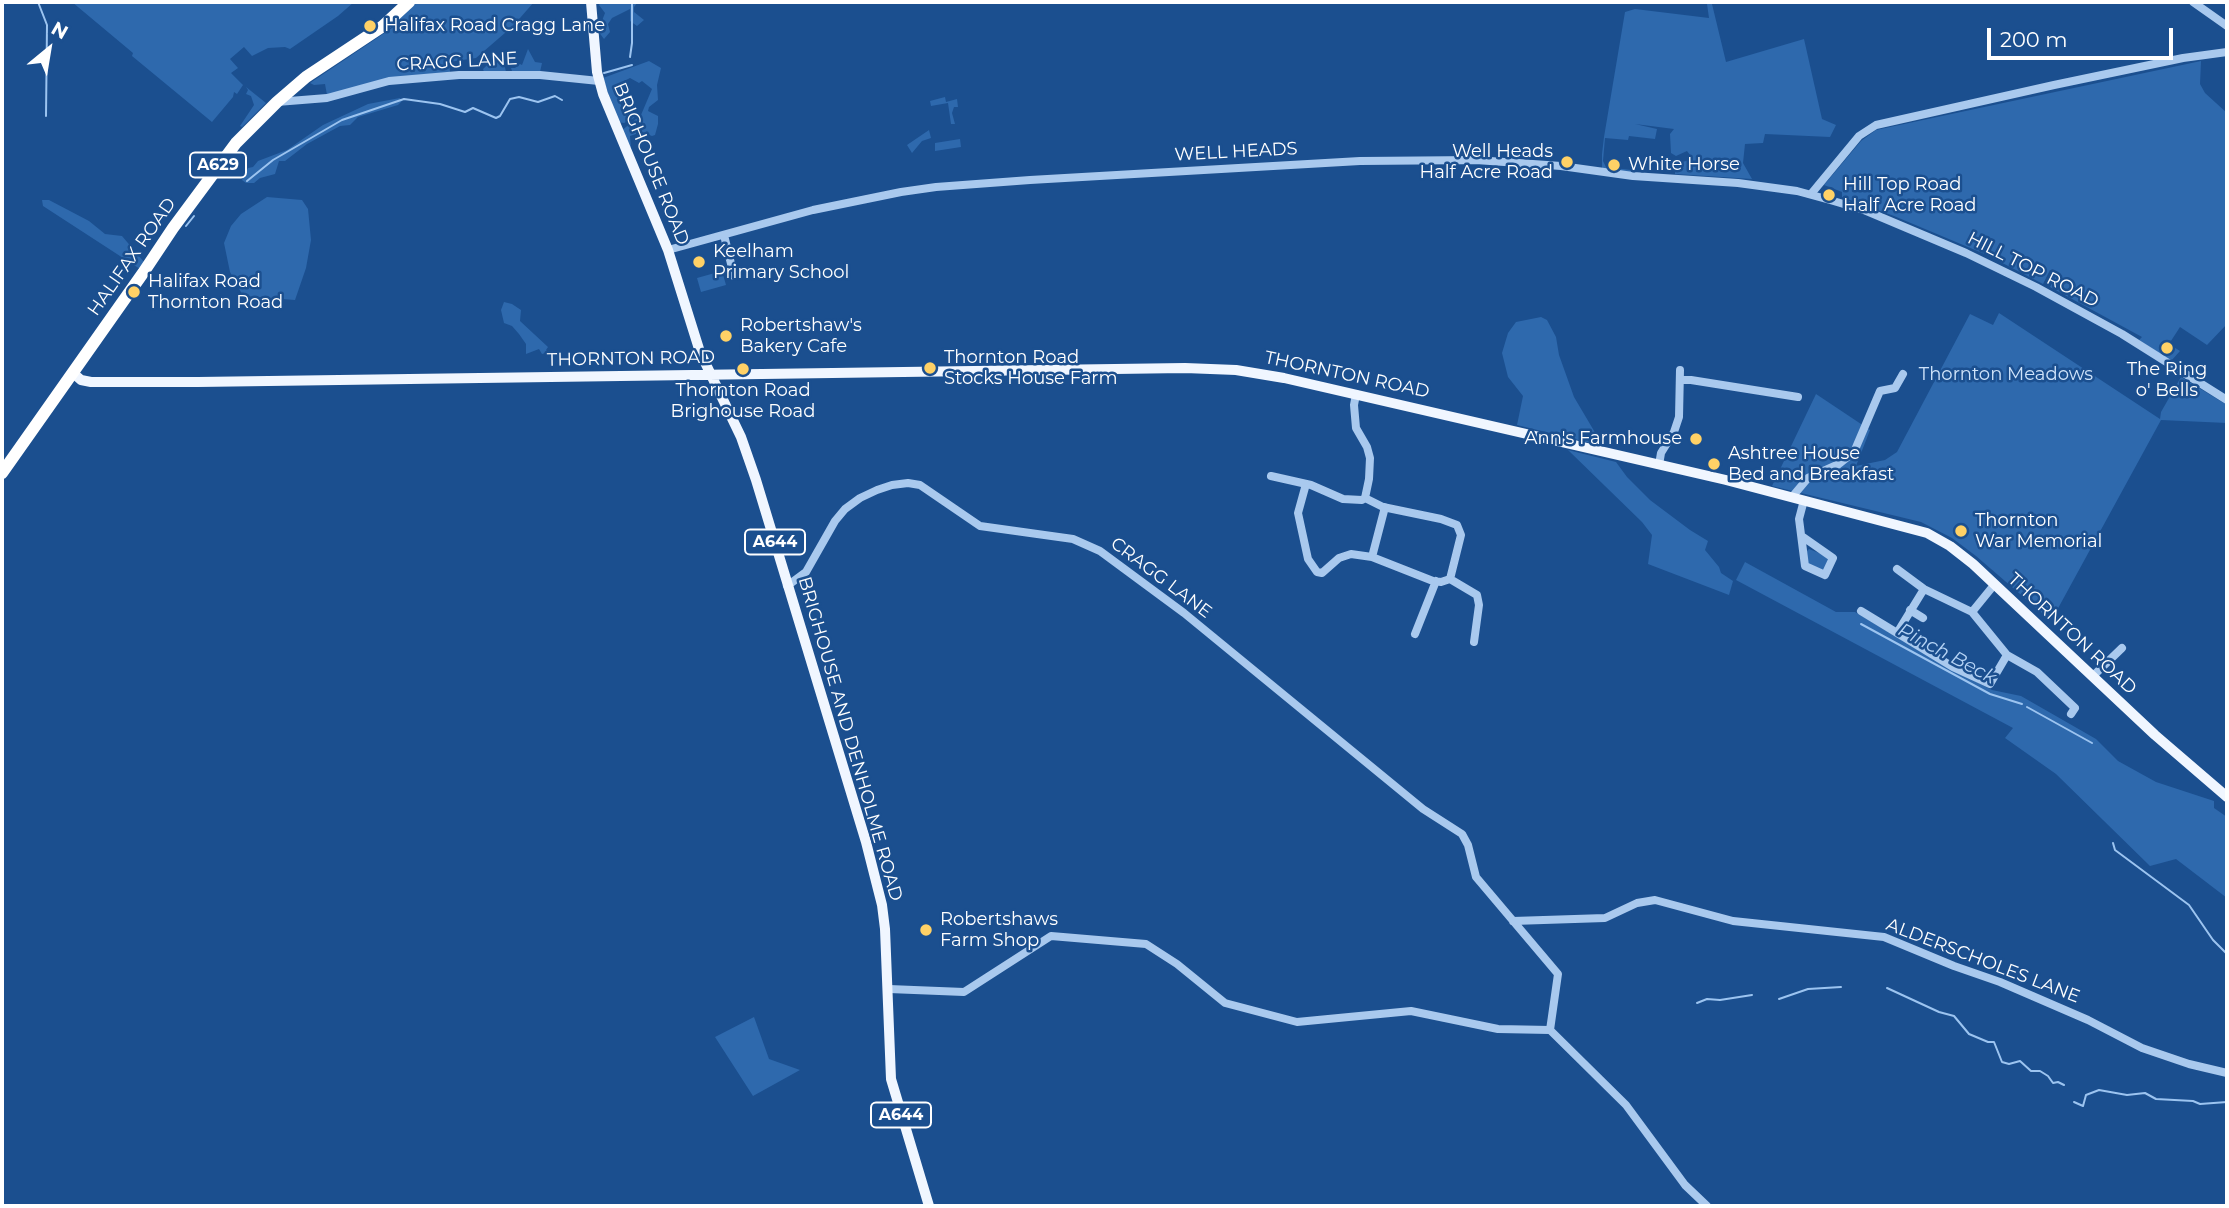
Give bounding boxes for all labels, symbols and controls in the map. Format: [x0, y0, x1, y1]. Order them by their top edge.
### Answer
north arrow [14, 14, 84, 84]
scale bar [1991, 14, 2176, 58]
place label: Halifax Road Cragg Lane [384, 15, 605, 37]
text: N [47, 17, 72, 44]
marker: Halifax Road Cragg Lane [362, 18, 378, 34]
text: 200 m [2000, 27, 2067, 52]
street label: CRAGG LANE [396, 48, 518, 76]
street label: BRIGHOUSE ROAD [608, 80, 694, 248]
street label: WELL HEADS [1174, 138, 1298, 166]
place label: Well Heads Half Acre Road [1419, 141, 1553, 184]
road number: A629 [190, 153, 246, 178]
marker: Well Heads Half Acre Road [1559, 154, 1575, 170]
place label: White Horse [1628, 154, 1740, 176]
marker: White Horse [1606, 157, 1622, 173]
place label: Hill Top Road Half Acre Road [1843, 174, 1977, 216]
marker: Hill Top Road Half Acre Road [1821, 187, 1837, 203]
street label: HALIFAX ROAD [83, 194, 181, 320]
street label: HILL TOP ROAD [1964, 228, 2102, 312]
place label: Keelham Primary School [713, 241, 849, 284]
marker: Keelham Primary School [691, 254, 707, 270]
place label: Halifax Road Thornton Road [148, 271, 283, 314]
marker: Halifax Road Thornton Road [126, 284, 142, 300]
place label: Robertshaw's Bakery Cafe [740, 315, 862, 358]
marker: Robertshaw's Bakery Cafe [718, 328, 734, 344]
marker: The Ring o' Bells [2159, 340, 2175, 356]
street label: THORNTON ROAD [547, 347, 715, 371]
place label: Thornton Road Stocks House Farm [944, 347, 1117, 390]
street label: THORNTON ROAD [1263, 347, 1431, 403]
place label: The Ring o' Bells [2127, 359, 2207, 402]
marker: Thornton Road Stocks House Farm [922, 360, 938, 376]
marker: Thornton Road Brighouse Road [735, 361, 751, 377]
park label: Thornton Meadows [1919, 364, 2093, 386]
place label: Thornton Road Brighouse Road [671, 380, 815, 422]
place label: Ann's Farmhouse [1525, 428, 1682, 450]
marker: Ann's Farmhouse [1688, 431, 1704, 447]
place label: Ashtree House Bed and Breakfast [1728, 443, 1894, 486]
marker: Ashtree House Bed and Breakfast [1706, 456, 1722, 472]
place label: Thornton War Memorial [1975, 510, 2102, 552]
marker: Thornton War Memorial [1953, 523, 1969, 539]
road number: A644 [745, 530, 805, 554]
street label: CRAGG LANE [1106, 533, 1216, 623]
street label: THORNTON ROAD [2003, 569, 2141, 699]
street label: BRIGHOUSE AND DENHOLME ROAD [793, 574, 907, 904]
water label: Pinch Beck [1894, 619, 2000, 689]
place label: Robertshaws Farm Shop [940, 909, 1058, 951]
street label: ALDERSCHOLES LANE [1883, 914, 2083, 1008]
marker: Robertshaws Farm Shop [918, 922, 934, 938]
road number: A644 [871, 1102, 931, 1128]

